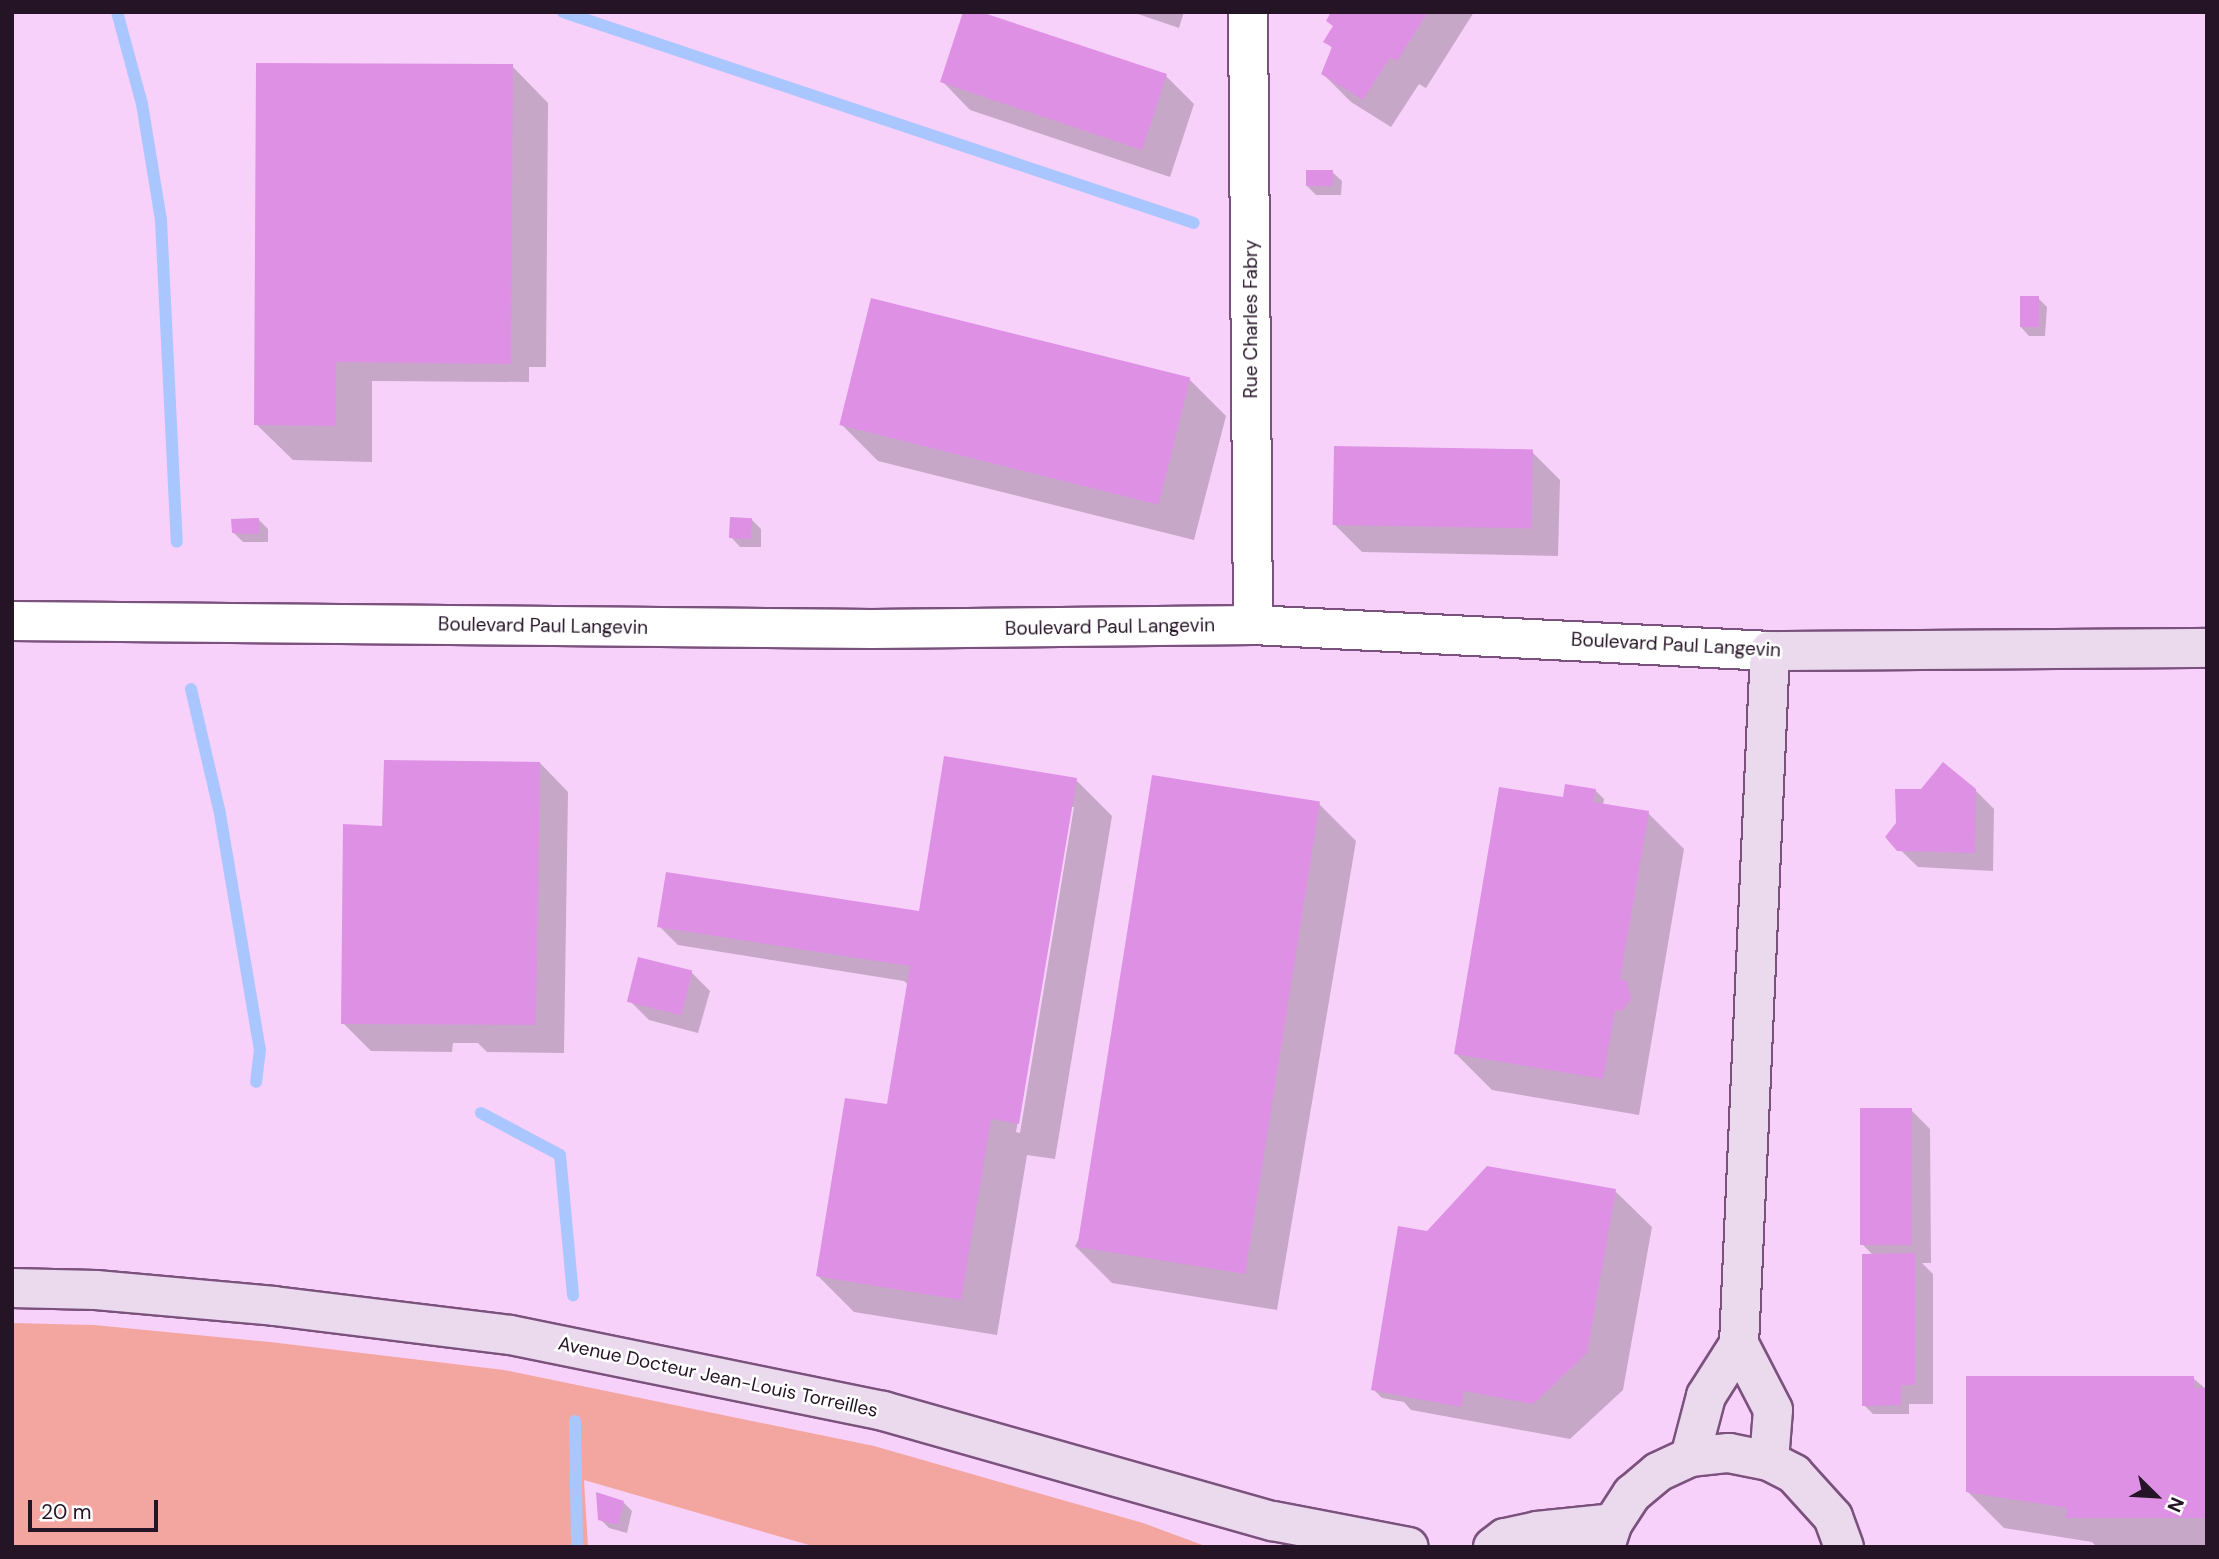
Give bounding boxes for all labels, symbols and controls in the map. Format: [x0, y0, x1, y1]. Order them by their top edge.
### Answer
street label: Rue Charles Fabry [1240, 240, 1262, 398]
street label: Boulevard Paul Langevin [438, 613, 648, 639]
street label: Boulevard Paul Langevin [1005, 614, 1215, 640]
street label: Boulevard Paul Langevin [1570, 628, 1782, 662]
street label: Avenue Docteur Jean-Louis Torreilles [556, 1332, 880, 1422]
north arrow [2121, 1461, 2191, 1531]
scale bar [32, 1486, 161, 1530]
text: N [2161, 1493, 2190, 1516]
text: 20 m [41, 1498, 92, 1526]

